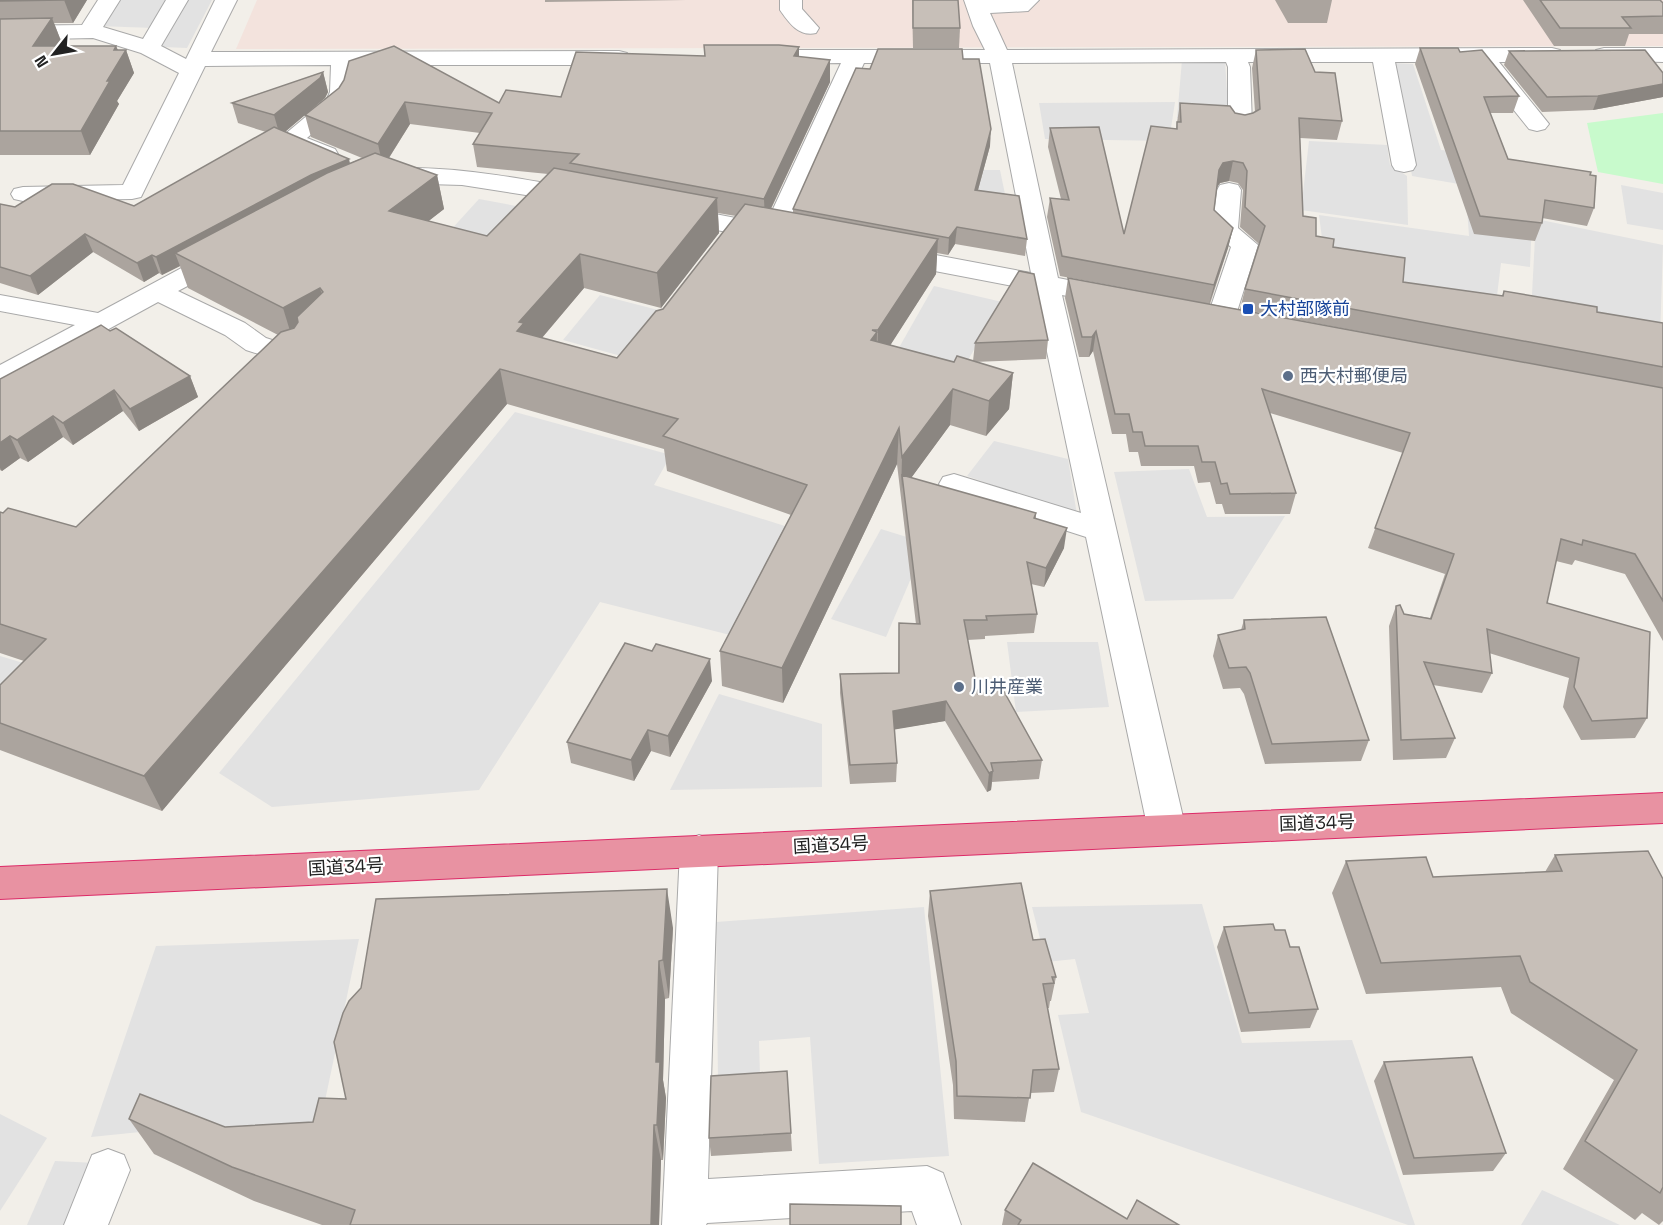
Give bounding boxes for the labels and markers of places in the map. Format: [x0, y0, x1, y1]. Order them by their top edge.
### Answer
place label: 大村部隊前 [1260, 297, 1350, 320]
marker: 大村部隊前 [1241, 302, 1255, 316]
place label: 西大村郵便局 [1300, 364, 1408, 387]
marker: 西大村郵便局 [1281, 369, 1295, 383]
place label: 川井産業 [971, 675, 1043, 698]
marker: 川井産業 [952, 680, 966, 694]

